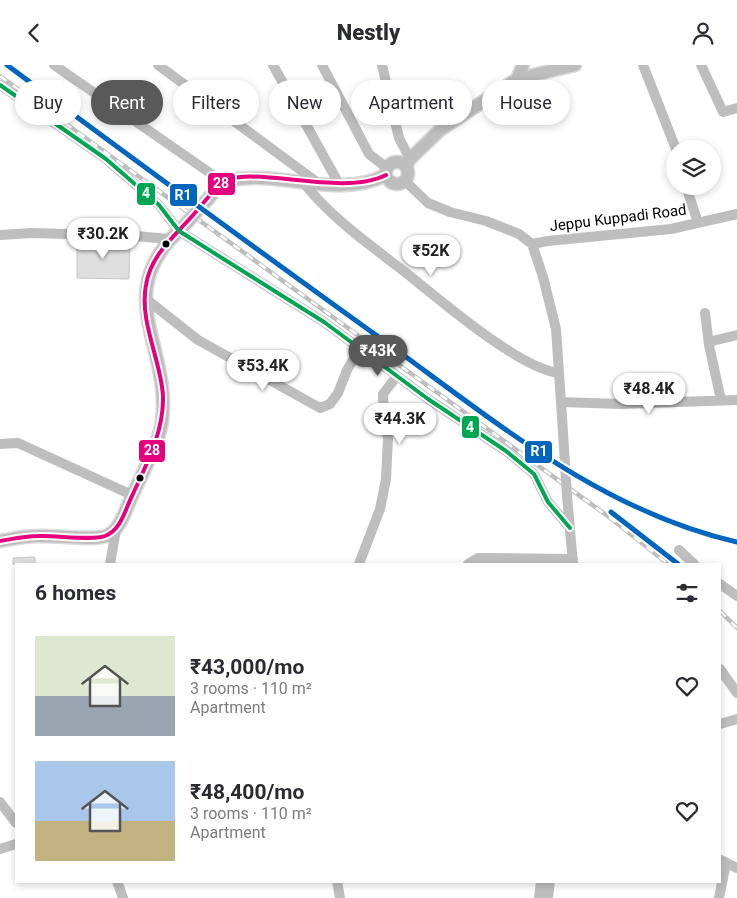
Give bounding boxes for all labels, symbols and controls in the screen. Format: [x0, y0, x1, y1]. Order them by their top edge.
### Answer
icon: back [20, 19, 48, 47]
icon: person [689, 19, 717, 47]
text: Nestly [337, 20, 400, 45]
chip: Buy [15, 80, 81, 125]
chip: Rent [91, 80, 163, 125]
chip: Filters [173, 80, 259, 125]
chip: New [269, 80, 341, 125]
chip: Apartment [351, 80, 472, 125]
chip: House [482, 80, 570, 125]
map controls [666, 140, 721, 195]
button: layers [666, 140, 721, 195]
line badge: 28 [207, 172, 236, 196]
text: 28 [213, 175, 229, 191]
line badge: 4 [136, 182, 156, 206]
line badge: R1 [169, 183, 198, 207]
text: 4 [142, 185, 150, 201]
text: R1 [174, 187, 192, 203]
street label: Jeppu Kuppadi Road [549, 201, 687, 235]
pin: ₹30.2K [62, 217, 144, 260]
text: ₹30.2K [78, 224, 128, 243]
pin: ₹52K [401, 235, 461, 277]
unlabelled marker [161, 239, 171, 249]
text: ₹52K [413, 241, 449, 260]
pin: ₹43K [348, 335, 408, 377]
text: ₹43K [360, 341, 396, 360]
pin: ₹53.4K [222, 349, 304, 392]
text: ₹53.4K [238, 356, 288, 375]
pin: ₹48.4K [608, 373, 690, 415]
text: ₹48.4K [624, 379, 674, 398]
pin: ₹44.3K [359, 403, 441, 445]
text: ₹44.3K [375, 409, 425, 428]
line badge: 4 [461, 415, 480, 439]
text: 4 [466, 419, 474, 435]
line badge: 28 [138, 439, 166, 463]
line badge: R1 [524, 440, 553, 464]
text: 28 [144, 442, 160, 458]
text: R1 [530, 443, 548, 459]
unlabelled marker [135, 473, 145, 483]
icon: filters [673, 579, 701, 607]
text: 6 homes [35, 581, 116, 605]
text: ₹43,000/mo [190, 655, 304, 679]
icon: home [75, 656, 135, 716]
icon: heart [673, 672, 701, 700]
text: 3 rooms · 110 m² [190, 679, 312, 698]
text: Apartment [190, 698, 266, 717]
text: ₹48,400/mo [190, 780, 304, 804]
icon: home [75, 781, 135, 841]
icon: heart [673, 797, 701, 825]
text: 3 rooms · 110 m² [190, 804, 312, 823]
text: Apartment [190, 823, 266, 842]

